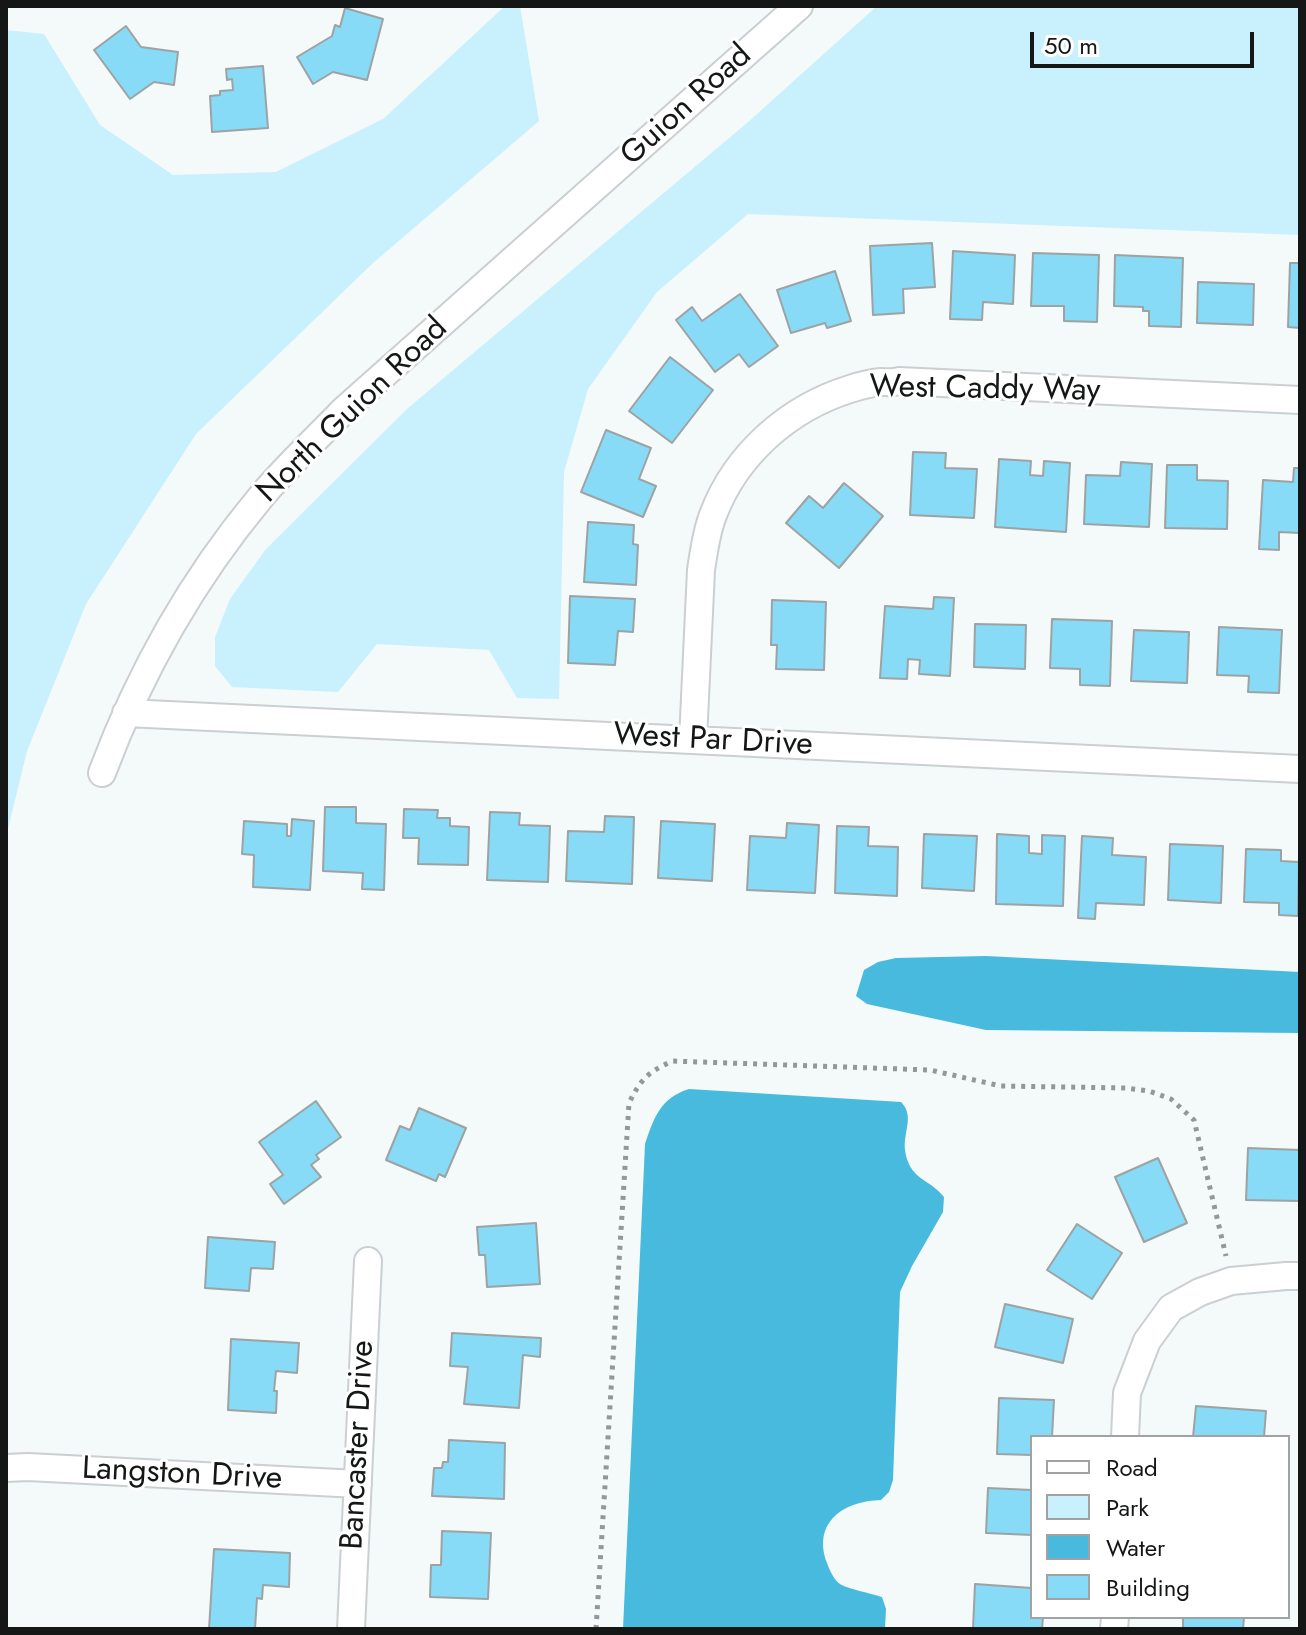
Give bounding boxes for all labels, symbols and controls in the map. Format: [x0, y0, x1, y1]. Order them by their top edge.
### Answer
scale bar [1034, 16, 1258, 66]
text: 50 m [1044, 28, 1098, 63]
street label: Guion Road [614, 37, 760, 175]
street label: North Guion Road [250, 310, 456, 512]
street label: West Caddy Way [869, 369, 1101, 411]
street label: West Par Drive [612, 717, 814, 765]
street label: Bancaster Drive [334, 1339, 384, 1551]
legend [1030, 1435, 1290, 1619]
text: Road [1106, 1450, 1158, 1485]
street label: Langston Drive [81, 1451, 283, 1499]
text: Park [1106, 1490, 1149, 1525]
text: Water [1106, 1530, 1165, 1565]
text: Building [1106, 1570, 1190, 1605]

